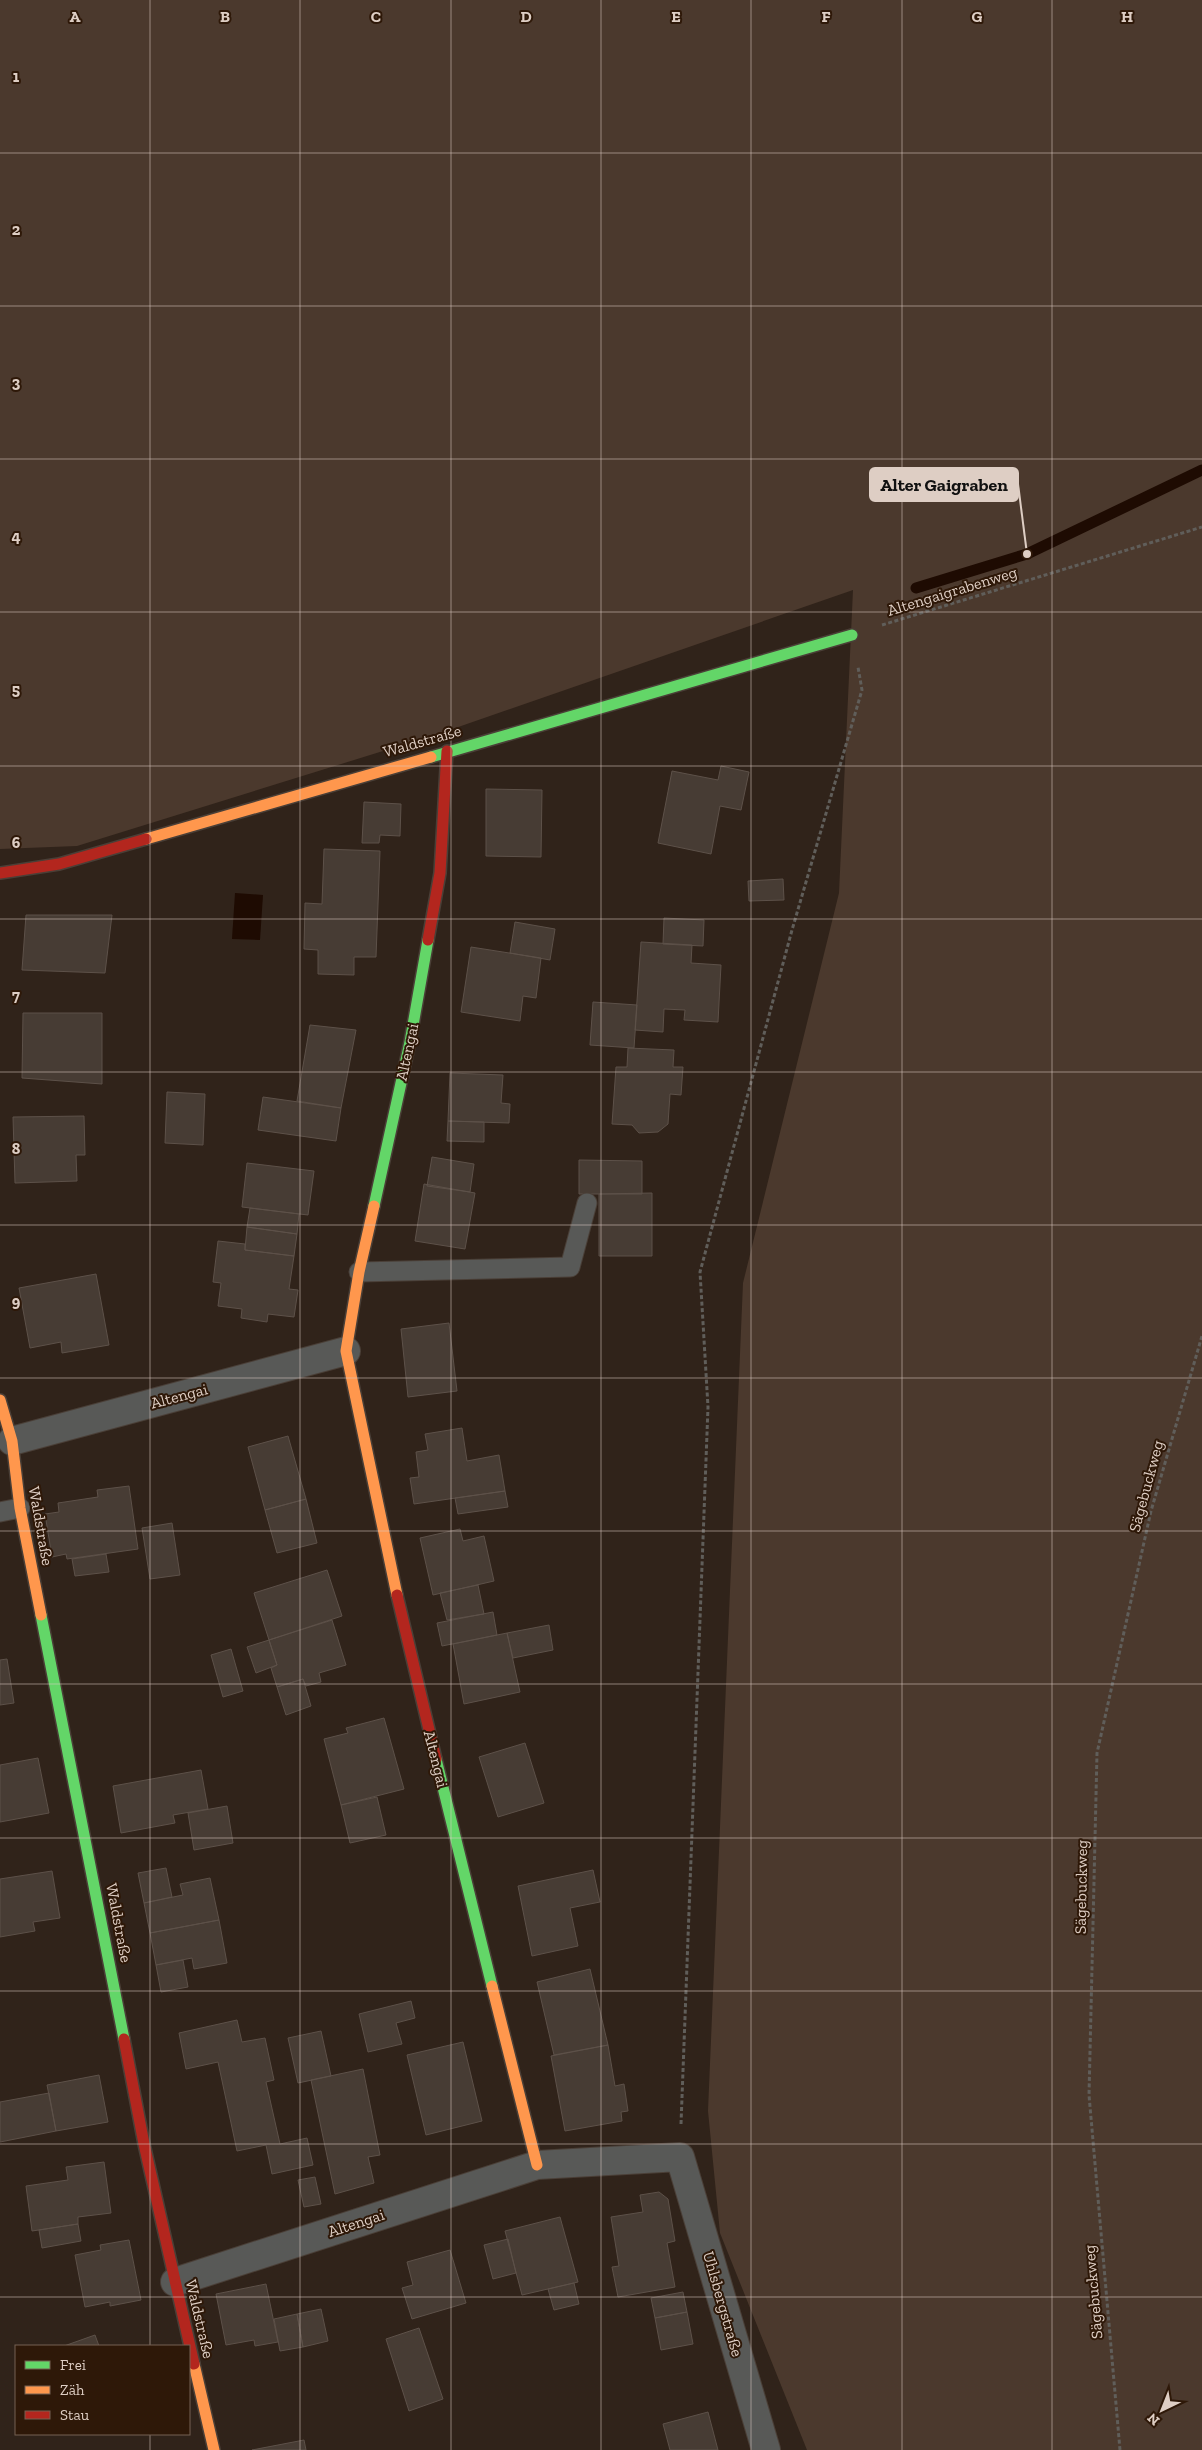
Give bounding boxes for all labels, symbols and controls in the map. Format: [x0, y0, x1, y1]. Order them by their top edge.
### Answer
text: A [70, 7, 81, 26]
text: B [220, 7, 230, 26]
text: C [371, 7, 381, 26]
text: D [520, 7, 532, 26]
text: E [671, 7, 681, 26]
text: F [821, 7, 831, 26]
text: G [972, 7, 983, 26]
text: H [1121, 7, 1133, 26]
text: 1 [13, 67, 20, 86]
text: 2 [12, 220, 21, 239]
text: 3 [12, 373, 21, 392]
callout: Alter Gaigraben [870, 468, 1018, 501]
text: Alter Gaigraben [880, 474, 1008, 496]
text: 4 [11, 527, 21, 546]
street label: Altengaigrabenweg [885, 562, 1019, 620]
text: 5 [12, 680, 20, 699]
street label: Waldstraße [381, 721, 463, 761]
text: 6 [12, 833, 21, 852]
text: 7 [12, 986, 20, 1005]
street label: Altengai [392, 1021, 422, 1082]
text: 8 [12, 1139, 21, 1158]
text: 9 [12, 1292, 21, 1311]
street label: Altengai [148, 1379, 210, 1413]
street label: Sägebuckweg [1125, 1438, 1167, 1534]
street label: Waldstraße [25, 1485, 57, 1567]
street label: Altengai [420, 1728, 452, 1790]
street label: Sägebuckweg [1071, 1840, 1091, 1934]
street label: Waldstraße [102, 1882, 136, 1964]
street label: Altengai [325, 2205, 387, 2241]
street label: Sägebuckweg [1079, 2244, 1107, 2340]
street label: Uhlsbergstraße [699, 2249, 747, 2359]
street label: Waldstraße [182, 2278, 218, 2360]
legend [15, 2345, 190, 2435]
text: Frei [60, 2356, 86, 2374]
text: Zäh [60, 2381, 85, 2399]
north arrow [1137, 2385, 1187, 2435]
text: Stau [60, 2406, 90, 2424]
text: N [1144, 2409, 1163, 2429]

